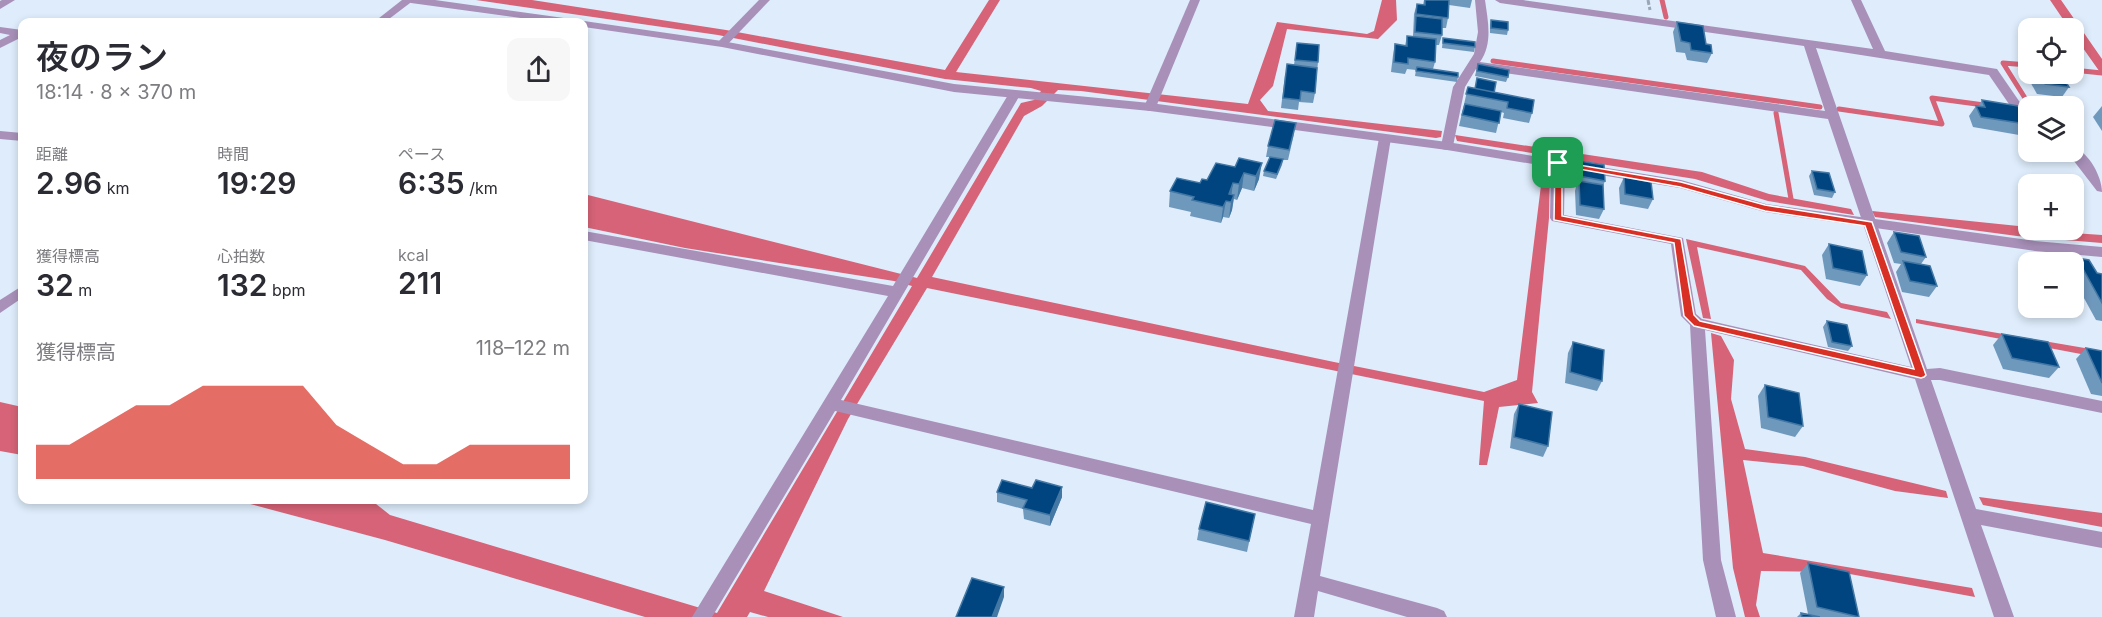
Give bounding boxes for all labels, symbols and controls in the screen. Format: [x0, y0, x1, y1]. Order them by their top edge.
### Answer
map controls [2018, 18, 2084, 318]
button: locate [2018, 18, 2084, 84]
text: 夜のラン [36, 37, 168, 77]
button: share [507, 38, 570, 101]
text: 18:14 · 8 × 370 m [36, 80, 196, 104]
button: layers [2018, 96, 2084, 162]
pin [1532, 137, 1583, 188]
text: 距離 [36, 144, 68, 164]
text: 時間 [217, 144, 249, 164]
text: ペース [398, 144, 445, 164]
icon: arrive [1541, 146, 1574, 179]
text: 2.96 [36, 165, 102, 201]
text: 19:29 [217, 165, 296, 201]
text: 6:35 [398, 165, 465, 201]
button: + [2018, 174, 2084, 240]
text: km [102, 178, 130, 198]
text: /km [465, 178, 498, 198]
text: kcal [398, 245, 429, 265]
text: 獲得標高 [36, 246, 100, 266]
text: 心拍数 [217, 246, 265, 266]
button: − [2018, 252, 2084, 318]
text: 211 [398, 265, 442, 301]
text: 32 [36, 267, 74, 303]
text: 132 [217, 267, 267, 303]
text: m [74, 280, 92, 300]
text: bpm [267, 280, 306, 300]
text: 118–122 m [476, 336, 570, 360]
text: 獲得標高 [36, 340, 116, 364]

